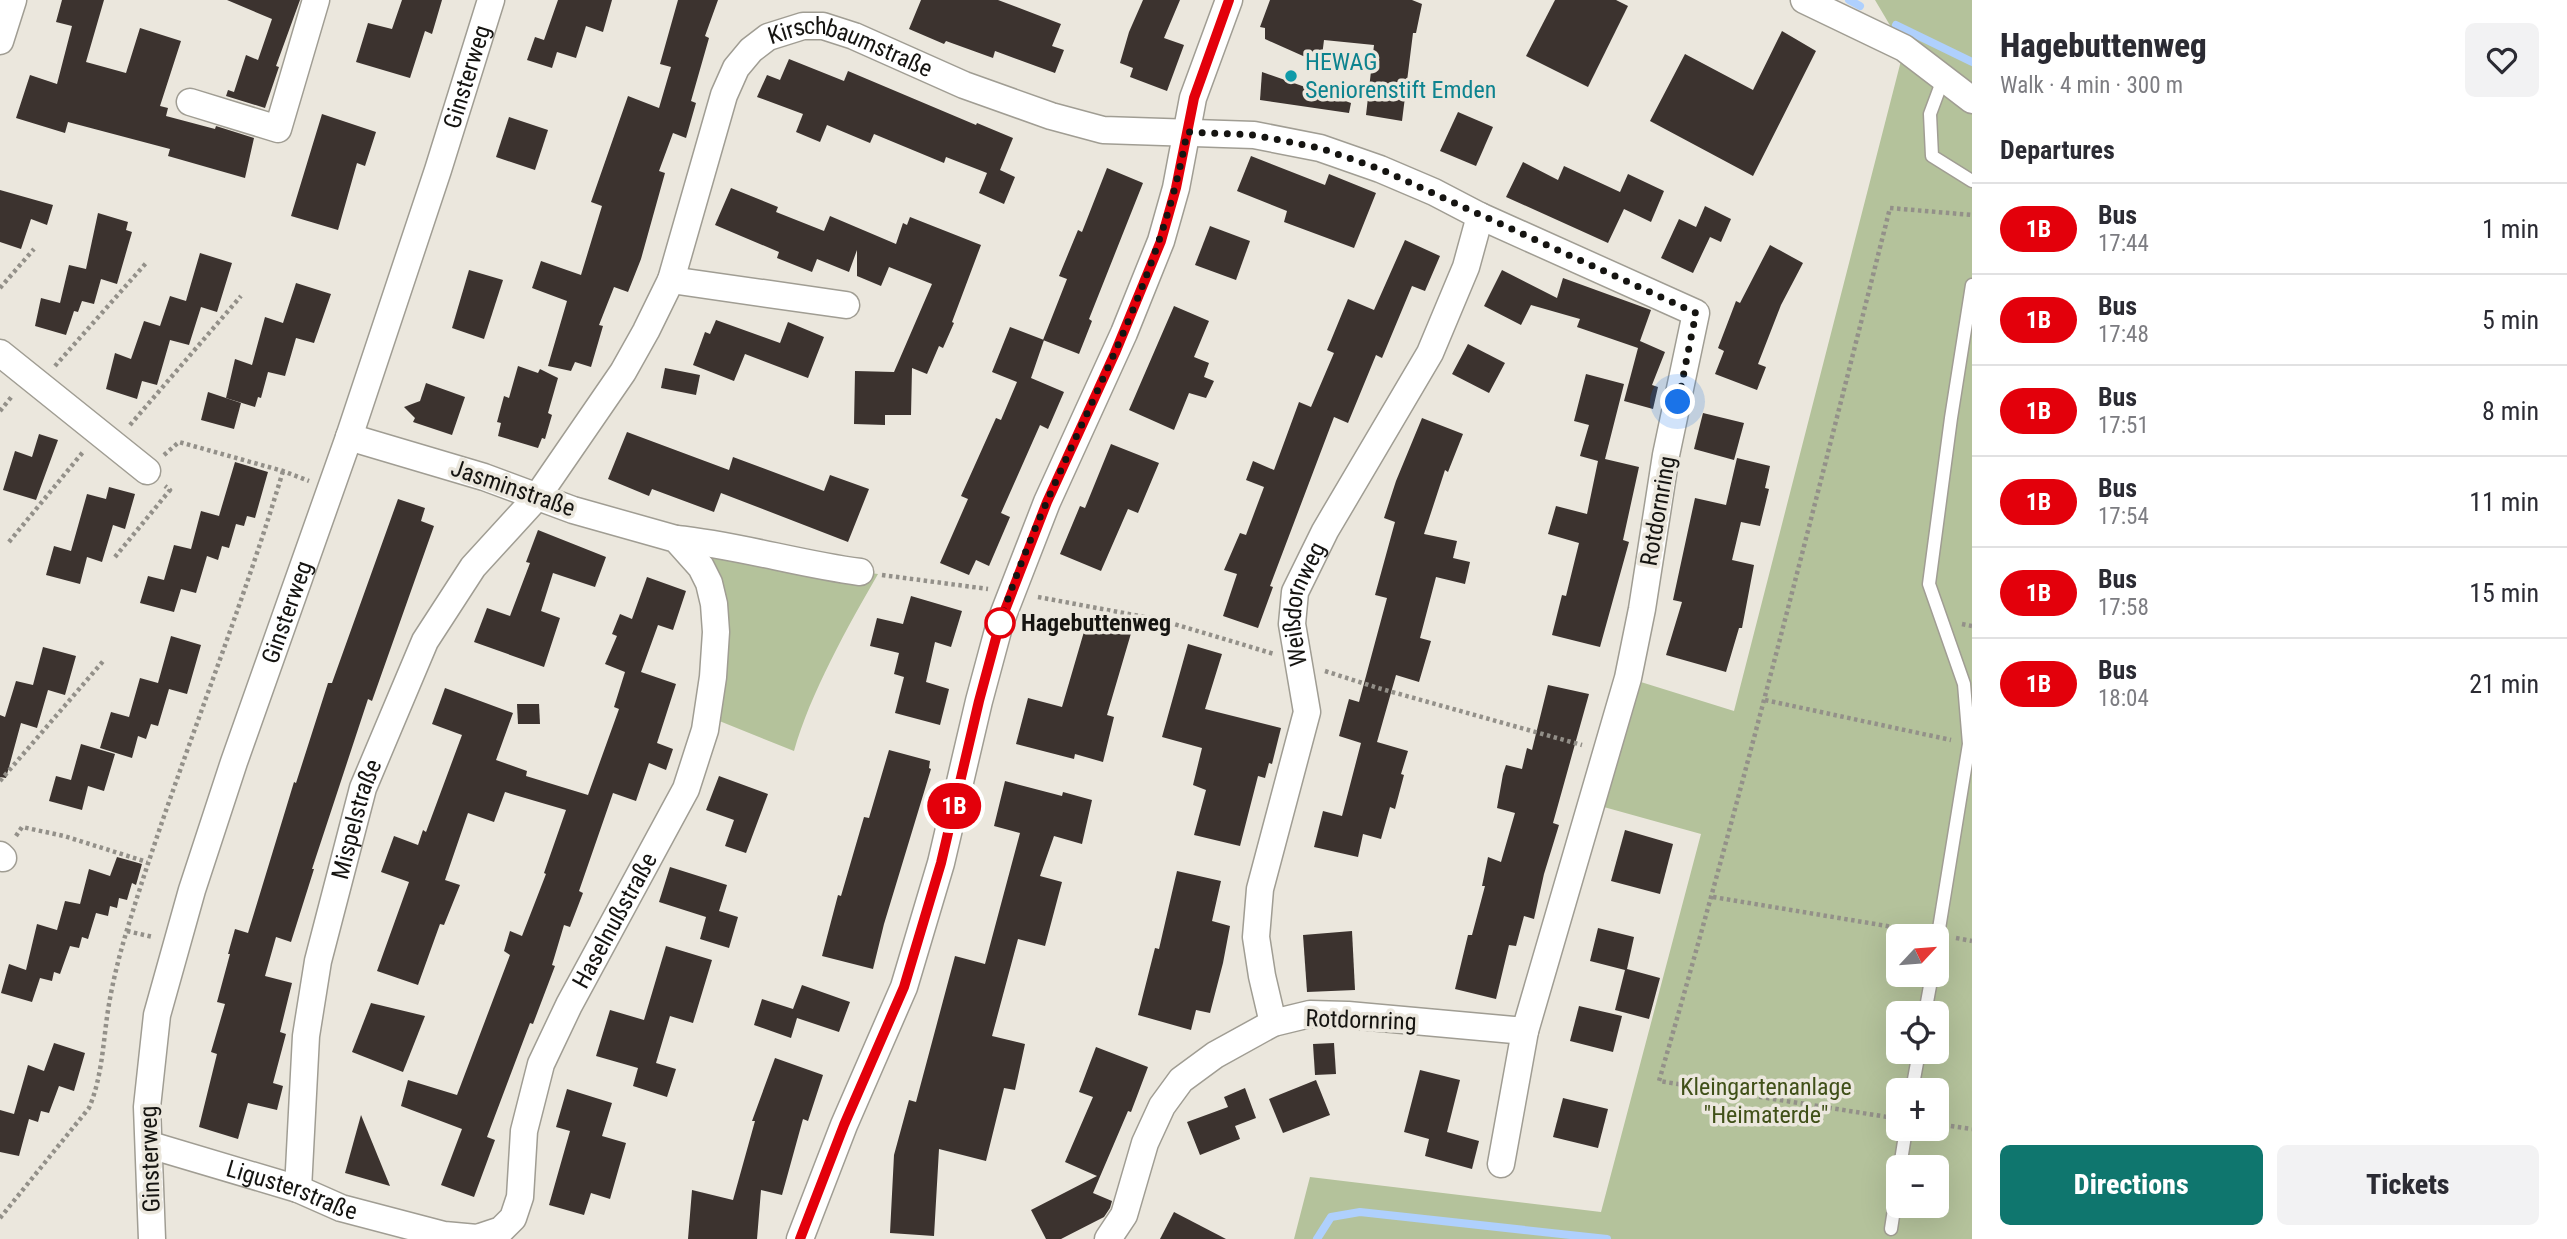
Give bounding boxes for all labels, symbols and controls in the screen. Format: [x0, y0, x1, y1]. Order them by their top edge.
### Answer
street label: Kirschbaumstraße [765, 12, 937, 83]
street label: Ginsterweg [438, 22, 496, 132]
button: heart [2465, 23, 2539, 97]
text: Hagebuttenweg [2000, 26, 2207, 65]
place label: HEWAG Seniorenstift Emden [1305, 48, 1496, 104]
marker: HEWAG Seniorenstift Emden [1283, 68, 1299, 84]
text: Walk · 4 min · 300 m [2000, 72, 2183, 99]
text: Departures [2000, 135, 2115, 165]
text: Bus [2098, 200, 2137, 230]
text: 1 min [2482, 214, 2539, 244]
text: 1B [2026, 215, 2051, 243]
text: 17:44 [2098, 230, 2149, 257]
text: Bus [2098, 291, 2137, 321]
text: 5 min [2482, 305, 2539, 335]
text: 1B [2026, 306, 2051, 334]
text: 17:48 [2098, 321, 2149, 348]
text: Bus [2098, 382, 2137, 412]
your location [1660, 384, 1695, 419]
text: 8 min [2482, 396, 2539, 426]
text: 1B [2026, 397, 2051, 425]
text: 17:51 [2098, 412, 2149, 439]
street label: Jasminstraße [447, 454, 579, 522]
street label: Rotdornring [1635, 454, 1681, 568]
text: Bus [2098, 473, 2137, 503]
text: 11 min [2469, 487, 2539, 517]
text: 1B [2026, 488, 2051, 516]
text: 17:54 [2098, 503, 2149, 530]
street label: Weißdornweg [1277, 537, 1331, 668]
street label: Ginsterweg [256, 557, 318, 667]
text: Bus [2098, 564, 2137, 594]
text: 15 min [2469, 578, 2539, 608]
text: 1B [2026, 579, 2051, 607]
text: 17:58 [2098, 594, 2149, 621]
marker: Hagebuttenweg [985, 608, 1015, 638]
place label: Hagebuttenweg [1021, 609, 1171, 637]
text: Bus [2098, 655, 2137, 685]
text: 21 min [2469, 669, 2539, 699]
text: 1B [2026, 670, 2051, 698]
text: 18:04 [2098, 685, 2149, 712]
street label: Mispelstraße [326, 755, 387, 882]
line badge: 1B [922, 783, 986, 829]
text: 1B [941, 792, 967, 820]
street label: Haselnußstraße [567, 848, 663, 993]
north arrow [1886, 924, 1950, 987]
map controls [1886, 924, 1949, 1218]
button: locate [1886, 1001, 1949, 1064]
street label: Rotdornring [1305, 1004, 1417, 1036]
park label: Kleingartenanlage "Heimaterde" [1680, 1073, 1852, 1129]
button: + [1886, 1078, 1949, 1141]
street label: Ginsterweg [134, 1105, 166, 1213]
button: Directions [2000, 1145, 2263, 1225]
button: Tickets [2277, 1145, 2539, 1225]
street label: Ligusterstraße [223, 1154, 360, 1226]
button: − [1886, 1155, 1949, 1218]

